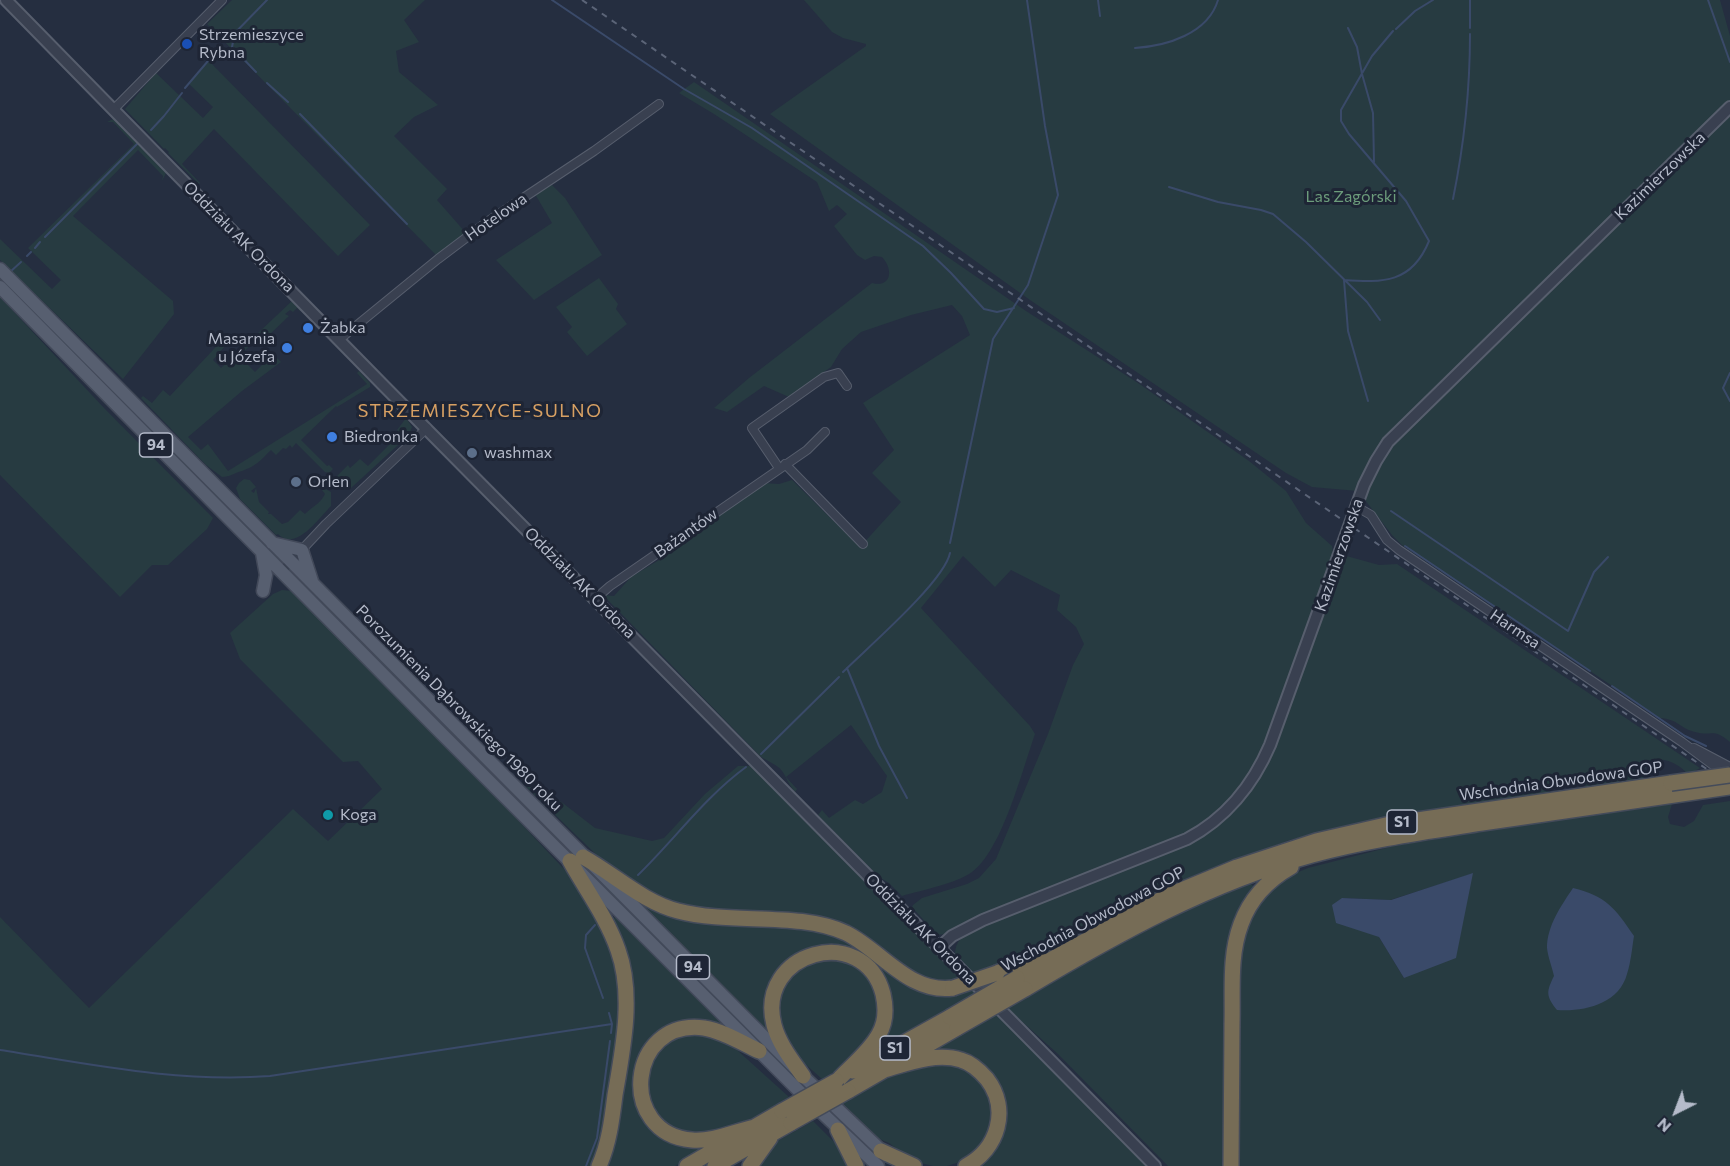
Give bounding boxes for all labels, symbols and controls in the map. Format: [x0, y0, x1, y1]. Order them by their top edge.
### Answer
place label: Strzemieszyce Rybna [199, 25, 304, 63]
marker: Strzemieszyce Rybna [180, 37, 194, 51]
street label: Kazimierzowska [1611, 128, 1709, 224]
street label: Oddziału AK Ordona [179, 177, 299, 297]
park label: Las Zagórski [1305, 187, 1397, 207]
street label: Hotelowa [462, 189, 530, 245]
place label: Żabka [320, 318, 366, 338]
marker: Żabka [301, 321, 315, 335]
place label: Masarnia u Józefa [208, 329, 275, 367]
marker: Masarnia u Józefa [280, 341, 294, 355]
district label: STRZEMIESZYCE-SULNO [358, 400, 602, 422]
place label: Biedronka [344, 427, 418, 447]
marker: Biedronka [325, 430, 339, 444]
road number: 94 [140, 433, 172, 457]
place label: washmax [484, 443, 552, 463]
marker: washmax [465, 446, 479, 460]
place label: Orlen [308, 472, 349, 492]
marker: Orlen [289, 475, 303, 489]
street label: Kazimierzowska [1311, 496, 1367, 614]
street label: Bażantów [651, 504, 721, 562]
street label: Oddziału AK Ordona [520, 523, 640, 643]
street label: Porozumienia Dąbrowskiego 1980 roku [352, 601, 566, 815]
street label: Harmsa [1486, 605, 1544, 653]
street label: Wschodnia Obwodowa GOP [1458, 757, 1664, 805]
place label: Koga [340, 805, 377, 825]
marker: Koga [321, 808, 335, 822]
road number: S1 [1387, 810, 1417, 834]
street label: Wschodnia Obwodowa GOP [998, 862, 1188, 976]
street label: Oddziału AK Ordona [861, 869, 981, 989]
road number: 94 [676, 955, 710, 979]
road number: S1 [880, 1036, 910, 1060]
north arrow [1646, 1082, 1706, 1142]
text: N [1653, 1115, 1674, 1137]

